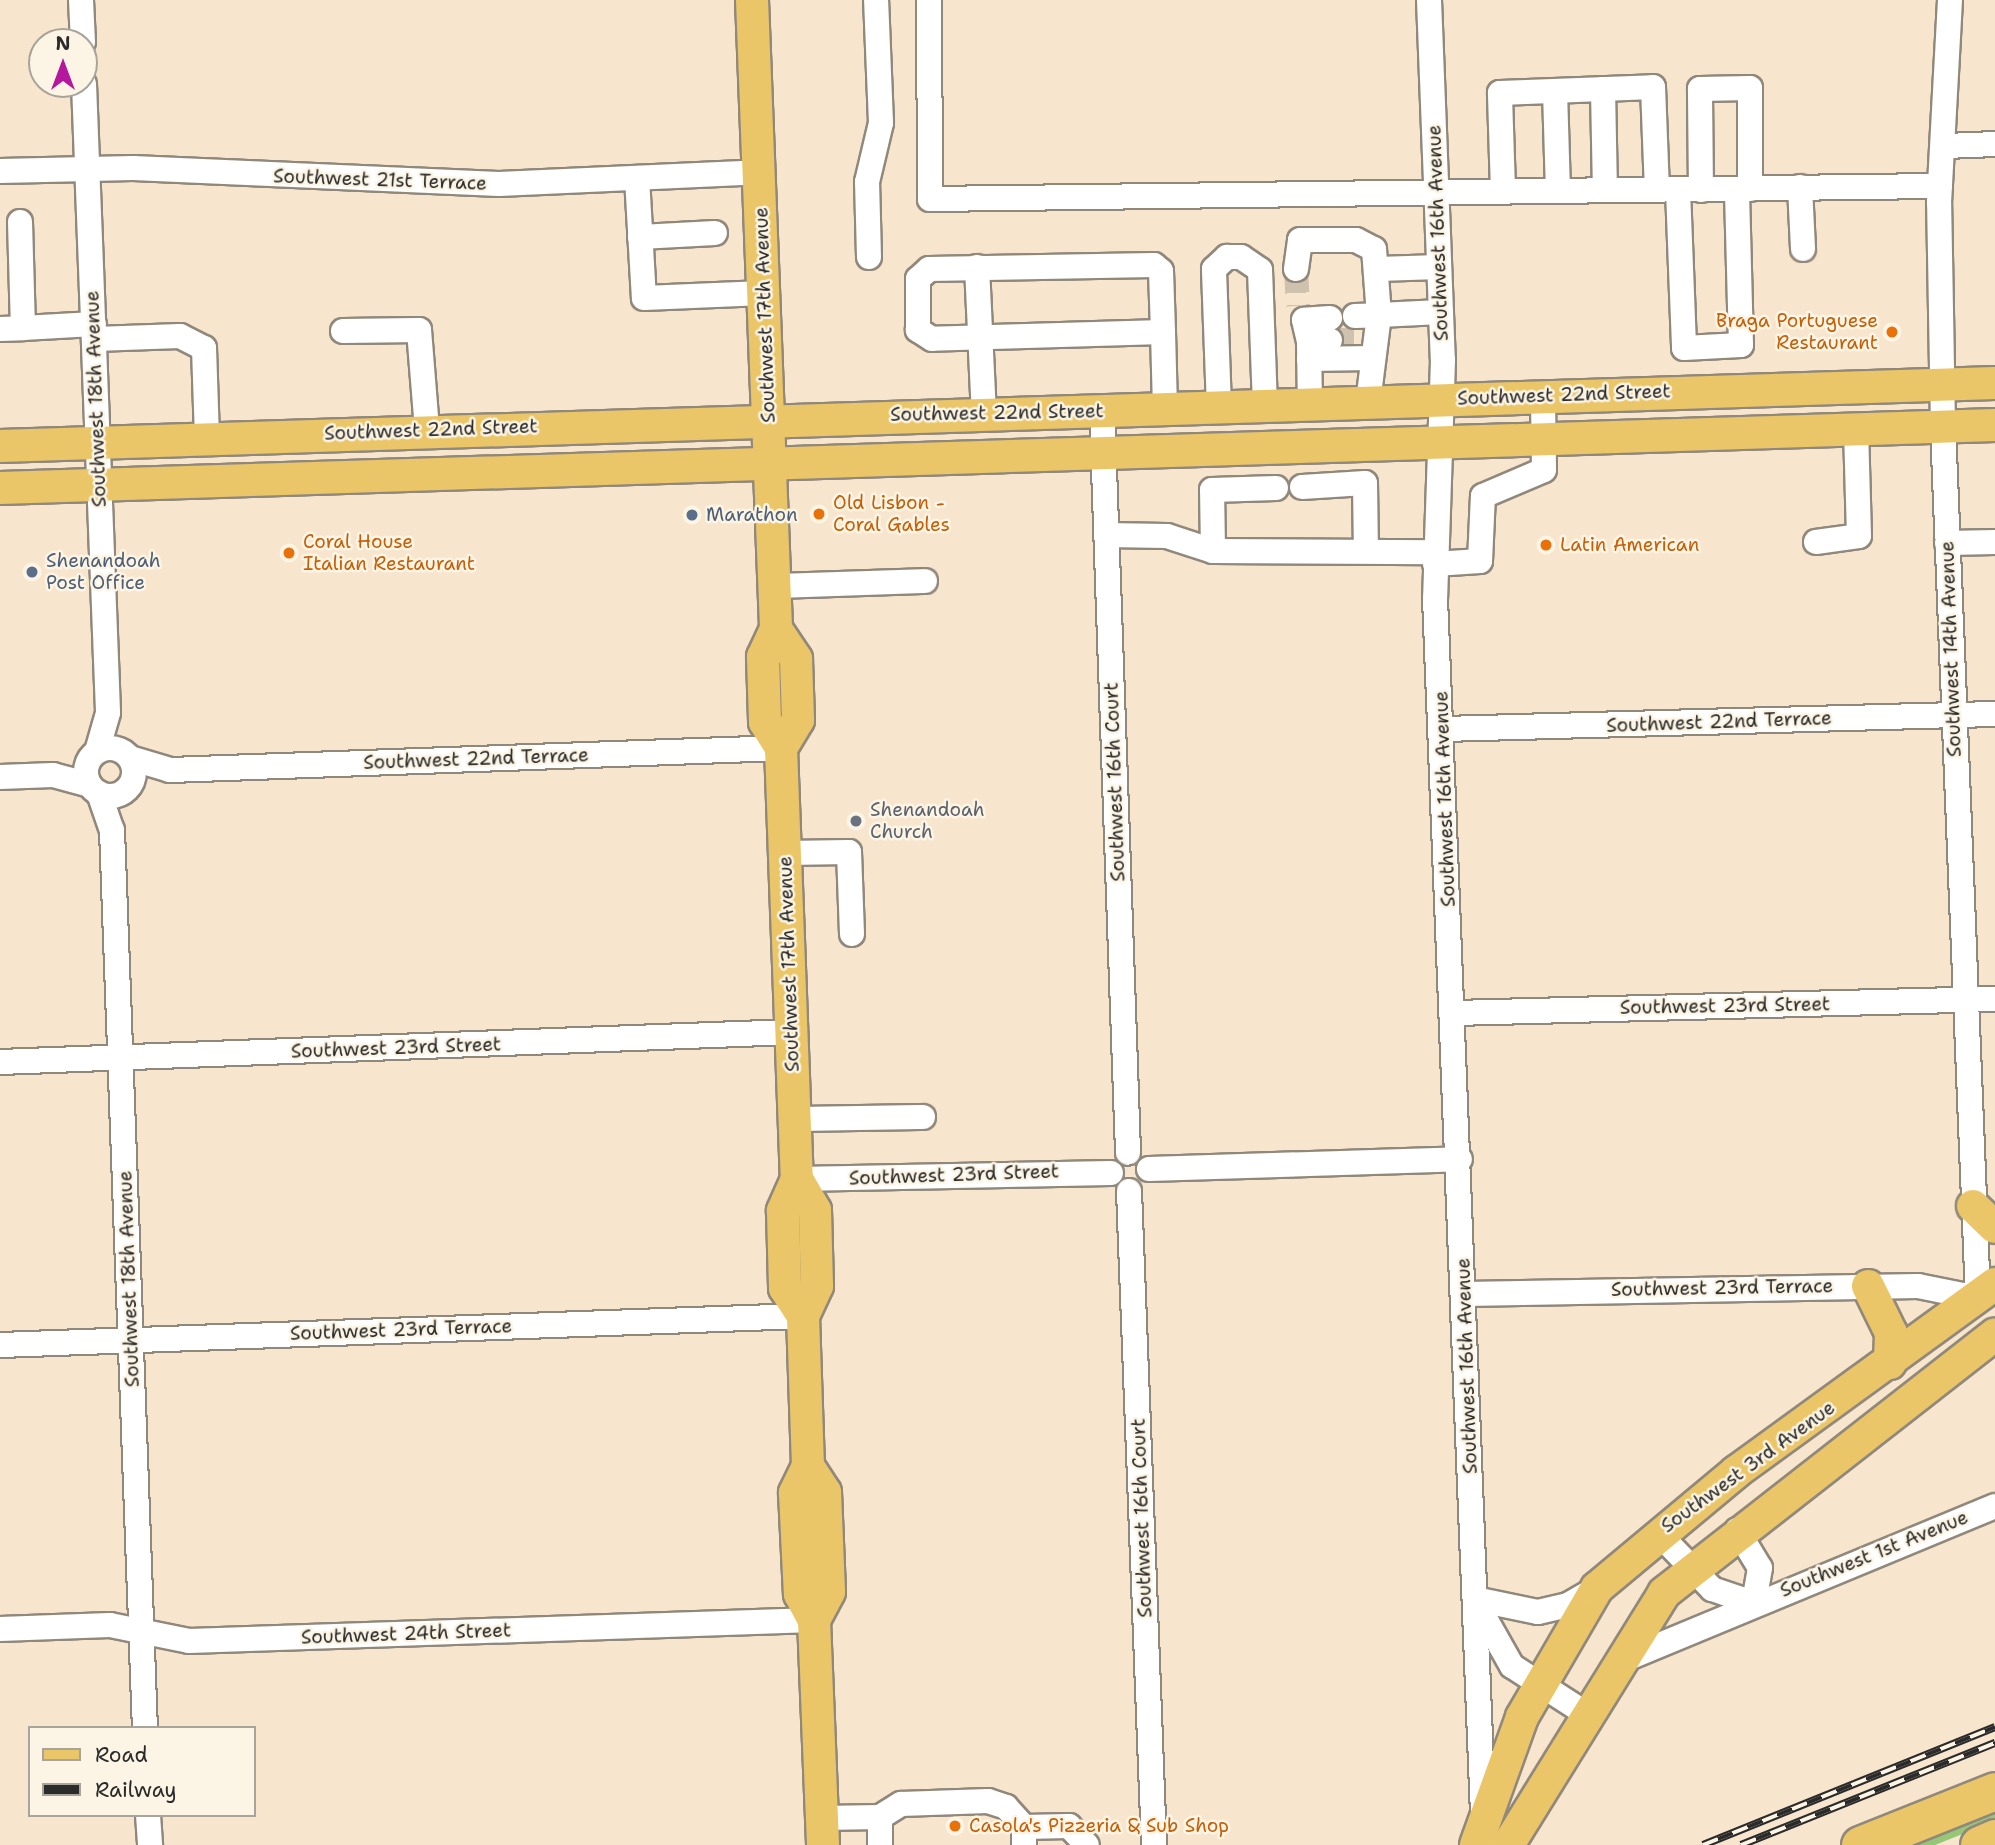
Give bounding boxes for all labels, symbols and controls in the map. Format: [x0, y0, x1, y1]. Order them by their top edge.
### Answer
north arrow [28, 28, 98, 98]
text: N [55, 31, 71, 56]
street label: Southwest 16th Avenue [1423, 125, 1453, 341]
street label: Southwest 21st Terrace [273, 165, 487, 195]
street label: Southwest 17th Avenue [750, 207, 780, 423]
street label: Southwest 18th Avenue [81, 290, 111, 508]
place label: Braga Portuguese Restaurant [1716, 310, 1878, 354]
marker: Braga Portuguese Restaurant [1884, 324, 1900, 340]
street label: Southwest 22nd Street [1457, 380, 1671, 410]
street label: Southwest 22nd Street [890, 400, 1104, 426]
street label: Southwest 22nd Street [324, 415, 538, 445]
place label: Old Lisbon - Coral Gables [833, 492, 950, 536]
place label: Marathon [706, 504, 798, 526]
marker: Old Lisbon - Coral Gables [811, 506, 827, 522]
marker: Marathon [684, 507, 700, 523]
place label: Coral House Italian Restaurant [303, 531, 475, 575]
place label: Latin American [1560, 534, 1699, 556]
marker: Latin American [1538, 537, 1554, 553]
street label: Southwest 14th Avenue [1936, 540, 1966, 758]
marker: Coral House Italian Restaurant [281, 545, 297, 561]
place label: Shenandoah Post Office [46, 550, 161, 594]
marker: Shenandoah Post Office [24, 564, 40, 580]
street label: Southwest 16th Court [1100, 682, 1130, 882]
street label: Southwest 16th Avenue [1430, 691, 1460, 907]
street label: Southwest 22nd Terrace [1606, 707, 1832, 737]
street label: Southwest 22nd Terrace [363, 744, 589, 774]
place label: Shenandoah Church [870, 799, 985, 843]
marker: Shenandoah Church [848, 813, 864, 829]
street label: Southwest 17th Avenue [774, 856, 804, 1072]
street label: Southwest 23rd Street [1620, 993, 1830, 1019]
street label: Southwest 23rd Street [290, 1033, 502, 1063]
street label: Southwest 23rd Street [848, 1160, 1060, 1190]
street label: Southwest 18th Avenue [114, 1170, 144, 1388]
street label: Southwest 16th Avenue [1452, 1258, 1482, 1474]
street label: Southwest 23rd Terrace [1611, 1275, 1833, 1301]
street label: Southwest 23rd Terrace [290, 1315, 512, 1345]
street label: Southwest 3rd Avenue [1657, 1396, 1839, 1538]
street label: Southwest 16th Court [1127, 1418, 1157, 1618]
street label: Southwest 1st Avenue [1777, 1506, 1971, 1602]
street label: Southwest 24th Street [301, 1619, 511, 1649]
legend [28, 1726, 256, 1817]
text: Road [95, 1741, 148, 1769]
text: Railway [95, 1776, 177, 1804]
place label: Casola's Pizzeria & Sub Shop [969, 1815, 1229, 1837]
marker: Casola's Pizzeria & Sub Shop [947, 1818, 963, 1834]

